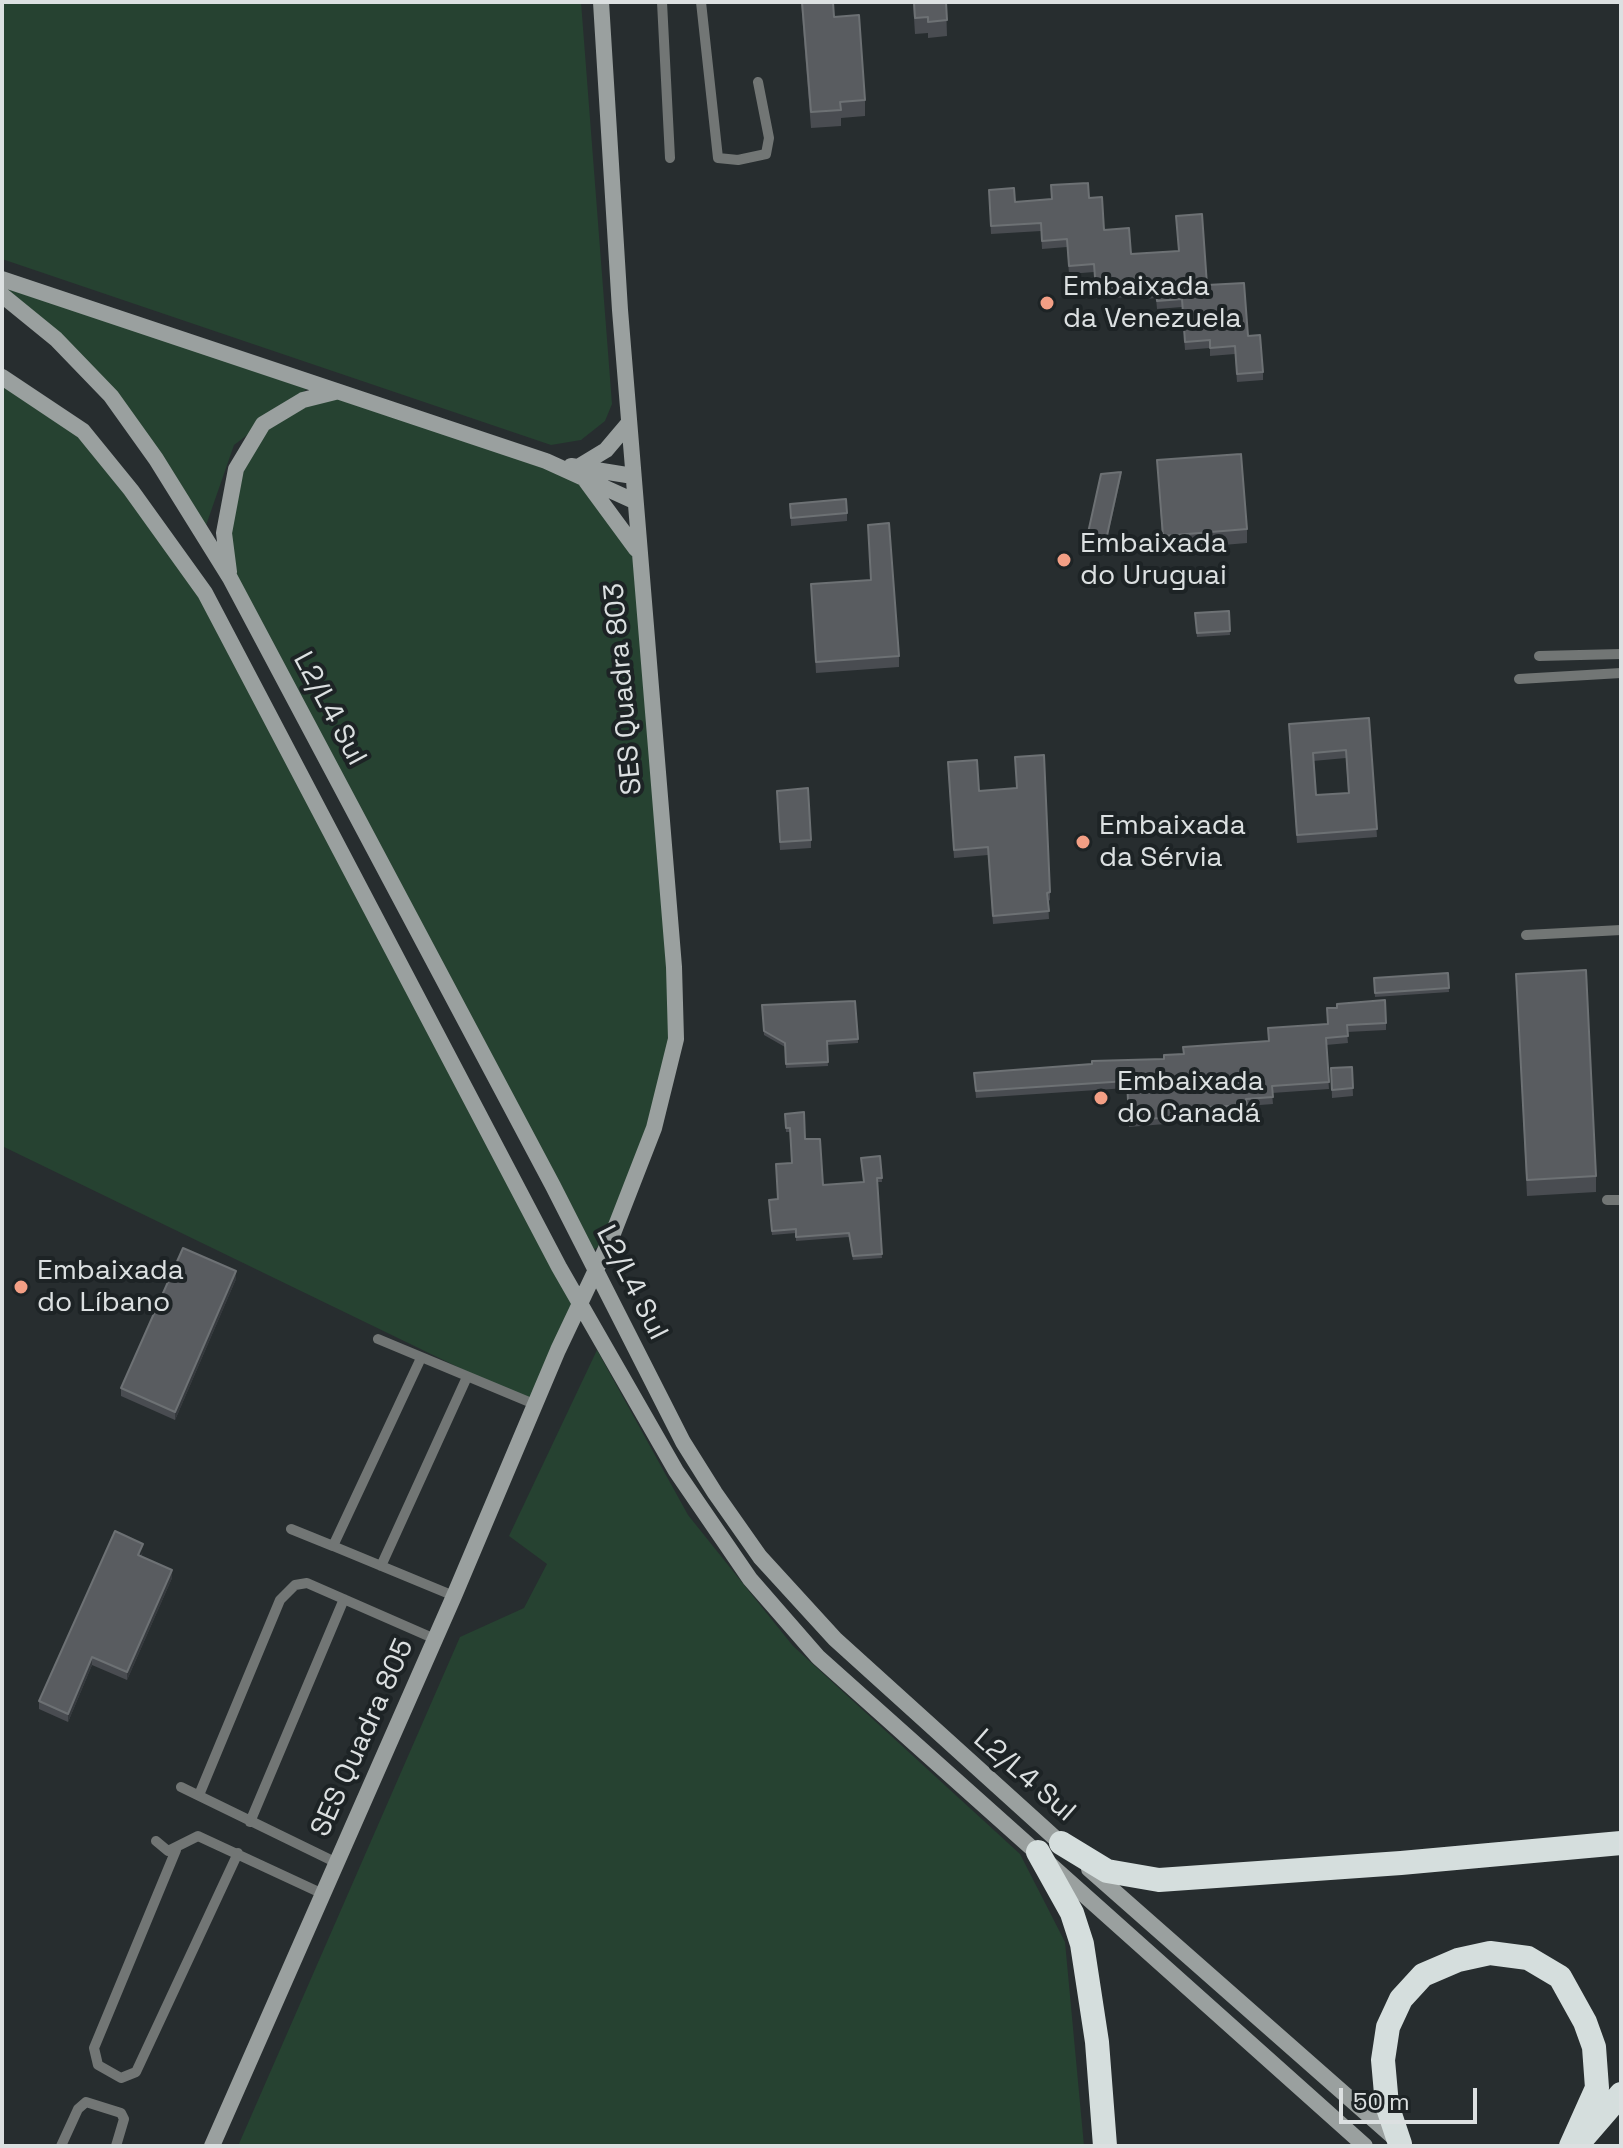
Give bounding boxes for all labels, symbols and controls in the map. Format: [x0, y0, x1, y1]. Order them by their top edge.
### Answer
place label: Embaixada da Venezuela [1063, 270, 1242, 336]
marker: Embaixada da Venezuela [1038, 294, 1056, 312]
place label: Embaixada do Uruguai [1080, 527, 1227, 593]
marker: Embaixada do Uruguai [1055, 551, 1073, 569]
street label: SES Quadra 803 [598, 582, 650, 796]
street label: L2/L4 Sul [285, 647, 373, 771]
place label: Embaixada da Sérvia [1099, 809, 1246, 875]
marker: Embaixada da Sérvia [1074, 833, 1092, 851]
place label: Embaixada do Canadá [1117, 1065, 1264, 1131]
marker: Embaixada do Canadá [1092, 1089, 1110, 1107]
street label: L2/L4 Sul [588, 1220, 674, 1346]
place label: Embaixada do Líbano [37, 1254, 184, 1320]
marker: Embaixada do Líbano [12, 1278, 30, 1296]
street label: SES Quadra 805 [304, 1634, 422, 1842]
street label: L2/L4 Sul [966, 1723, 1082, 1829]
scale bar [1343, 2072, 1481, 2122]
text: 50 m [1353, 2086, 1410, 2117]

